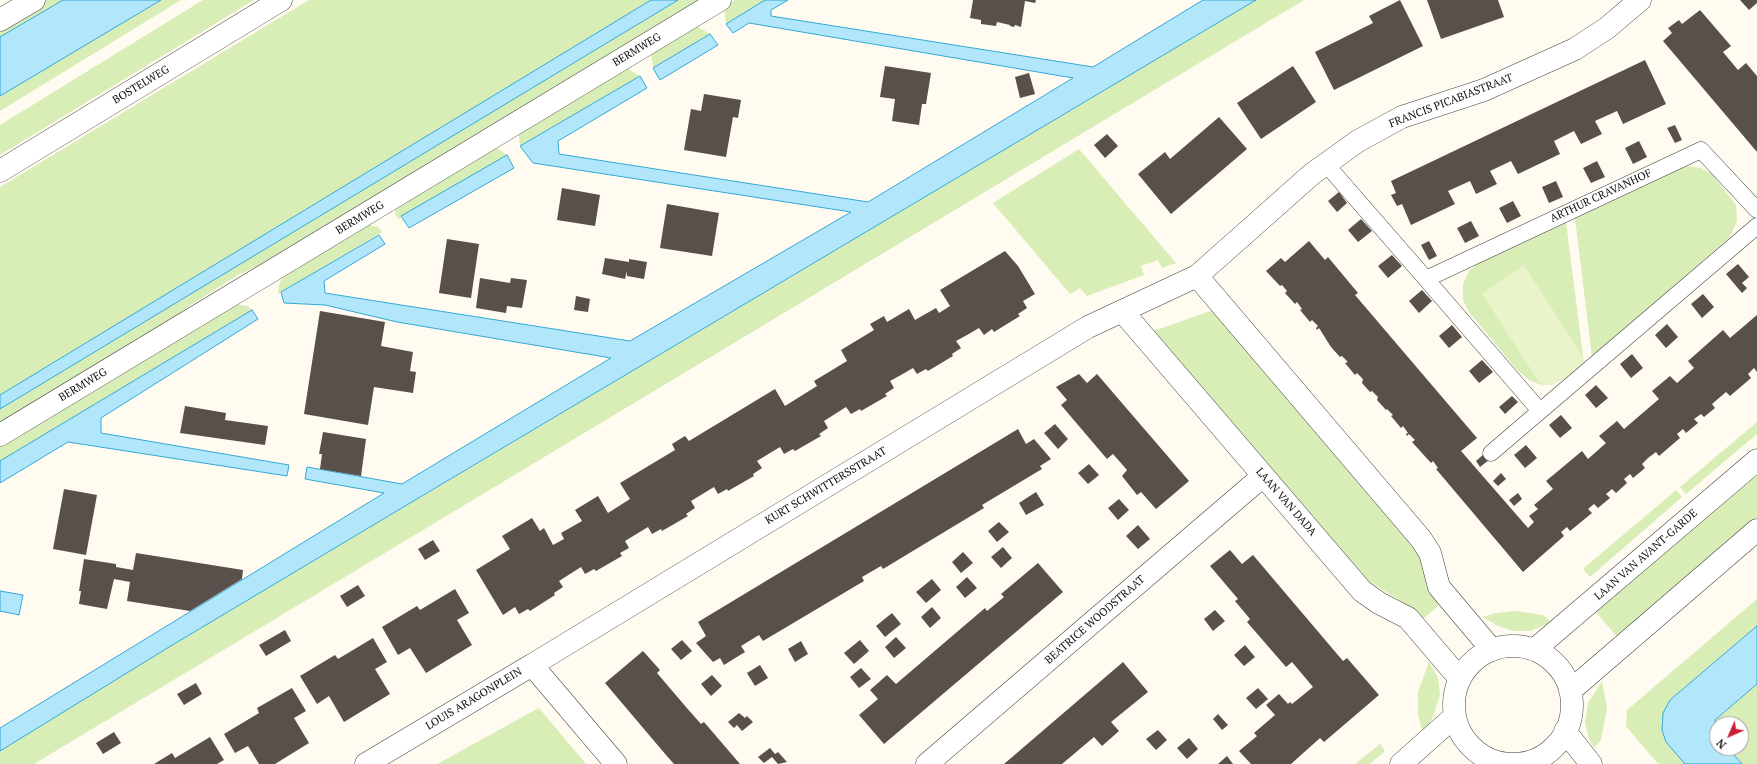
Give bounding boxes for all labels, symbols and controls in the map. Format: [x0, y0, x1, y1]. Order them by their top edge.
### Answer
street label: BERMWEG [610, 30, 664, 70]
street label: BOSTELWEG [110, 63, 172, 107]
street label: FRANCIS PICABIASTRAAT [1387, 71, 1515, 131]
street label: ARTHUR CRAVANHOF [1548, 167, 1654, 225]
street label: BERMWEG [333, 198, 387, 238]
street label: BERMWEG [56, 365, 110, 405]
street label: KURT SCHWITTERSSTRAAT [763, 445, 889, 527]
street label: LAAN VAN DADA [1253, 465, 1319, 539]
street label: LAAN VAN AVANT-GARDE [1592, 507, 1700, 603]
street label: BEATRICE WOODSTRAAT [1042, 573, 1148, 667]
street label: LOUIS ARAGONPLEIN [424, 665, 524, 733]
north arrow [1709, 716, 1749, 756]
text: N [1713, 736, 1729, 752]

